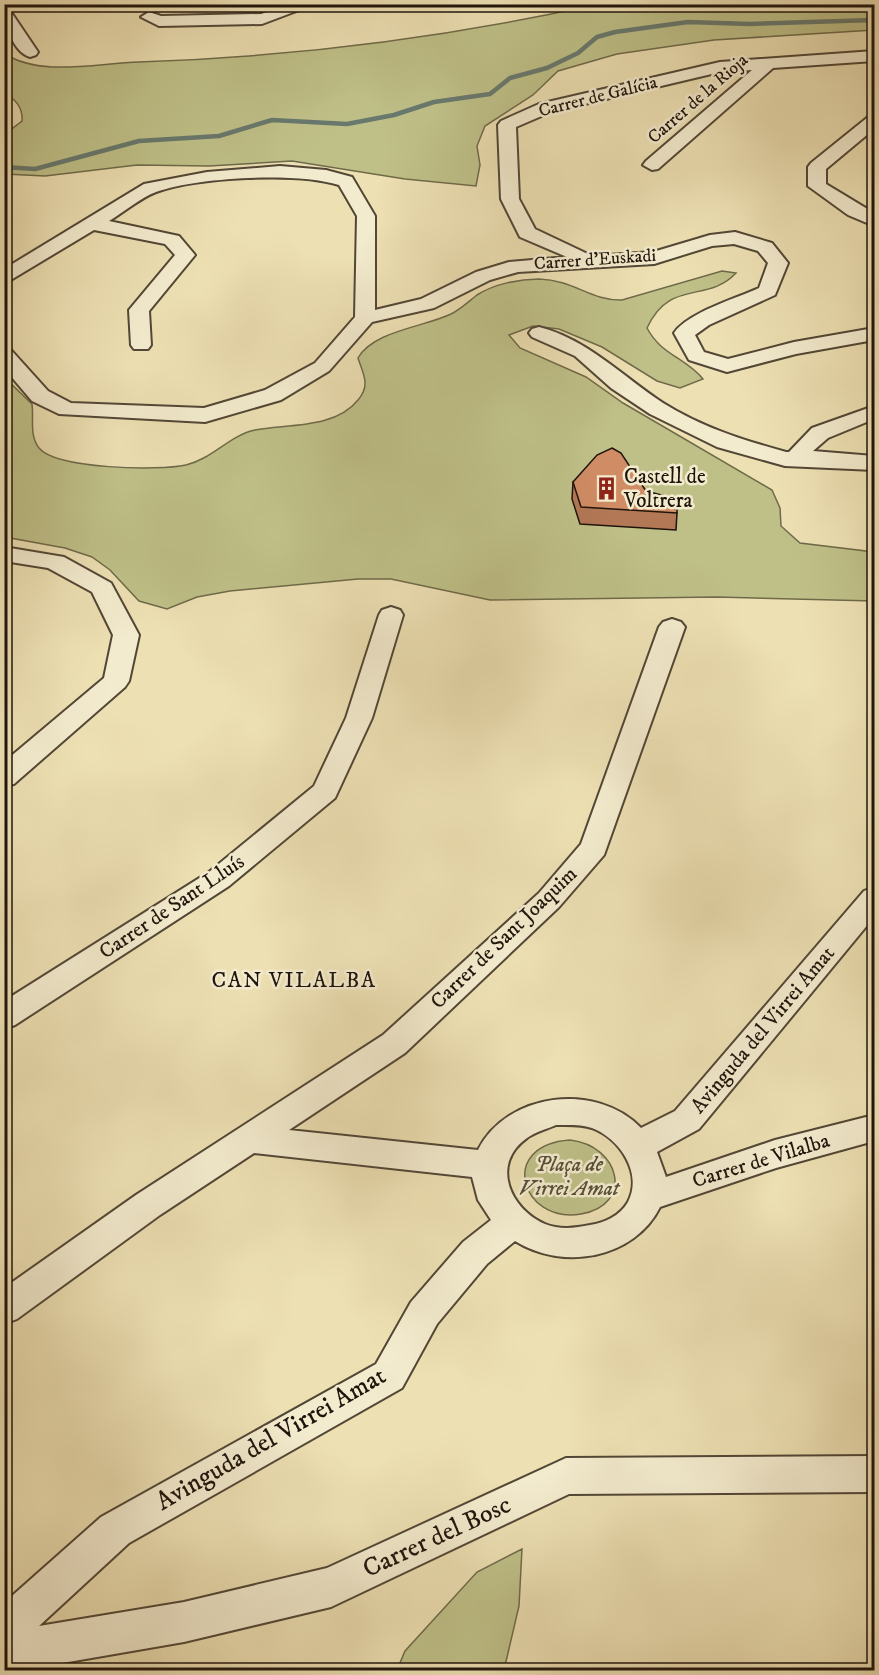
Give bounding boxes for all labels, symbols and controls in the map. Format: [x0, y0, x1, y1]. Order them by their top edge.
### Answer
street label: Carrer de la Rioja [643, 49, 753, 148]
street label: Carrer de Galícia [536, 72, 660, 122]
street label: Carrer d'Euskadi [533, 245, 657, 275]
place label: Castell de Voltrera [623, 464, 706, 514]
building icon: Castell de Voltrera [593, 476, 619, 502]
street label: Carrer de Sant Lluís [94, 849, 250, 965]
street label: Carrer de Sant Joaquim [425, 861, 583, 1015]
street label: Avinguda del Virrei Amat [685, 941, 841, 1119]
district label: CAN VILALBA [212, 967, 376, 994]
street label: Carrer de Vilalba [689, 1128, 833, 1194]
park label: Plaça de Virrei Amat [519, 1152, 621, 1202]
street label: Avinguda del Virrei Amat [150, 1360, 392, 1518]
street label: Carrer del Bosc [358, 1488, 516, 1586]

